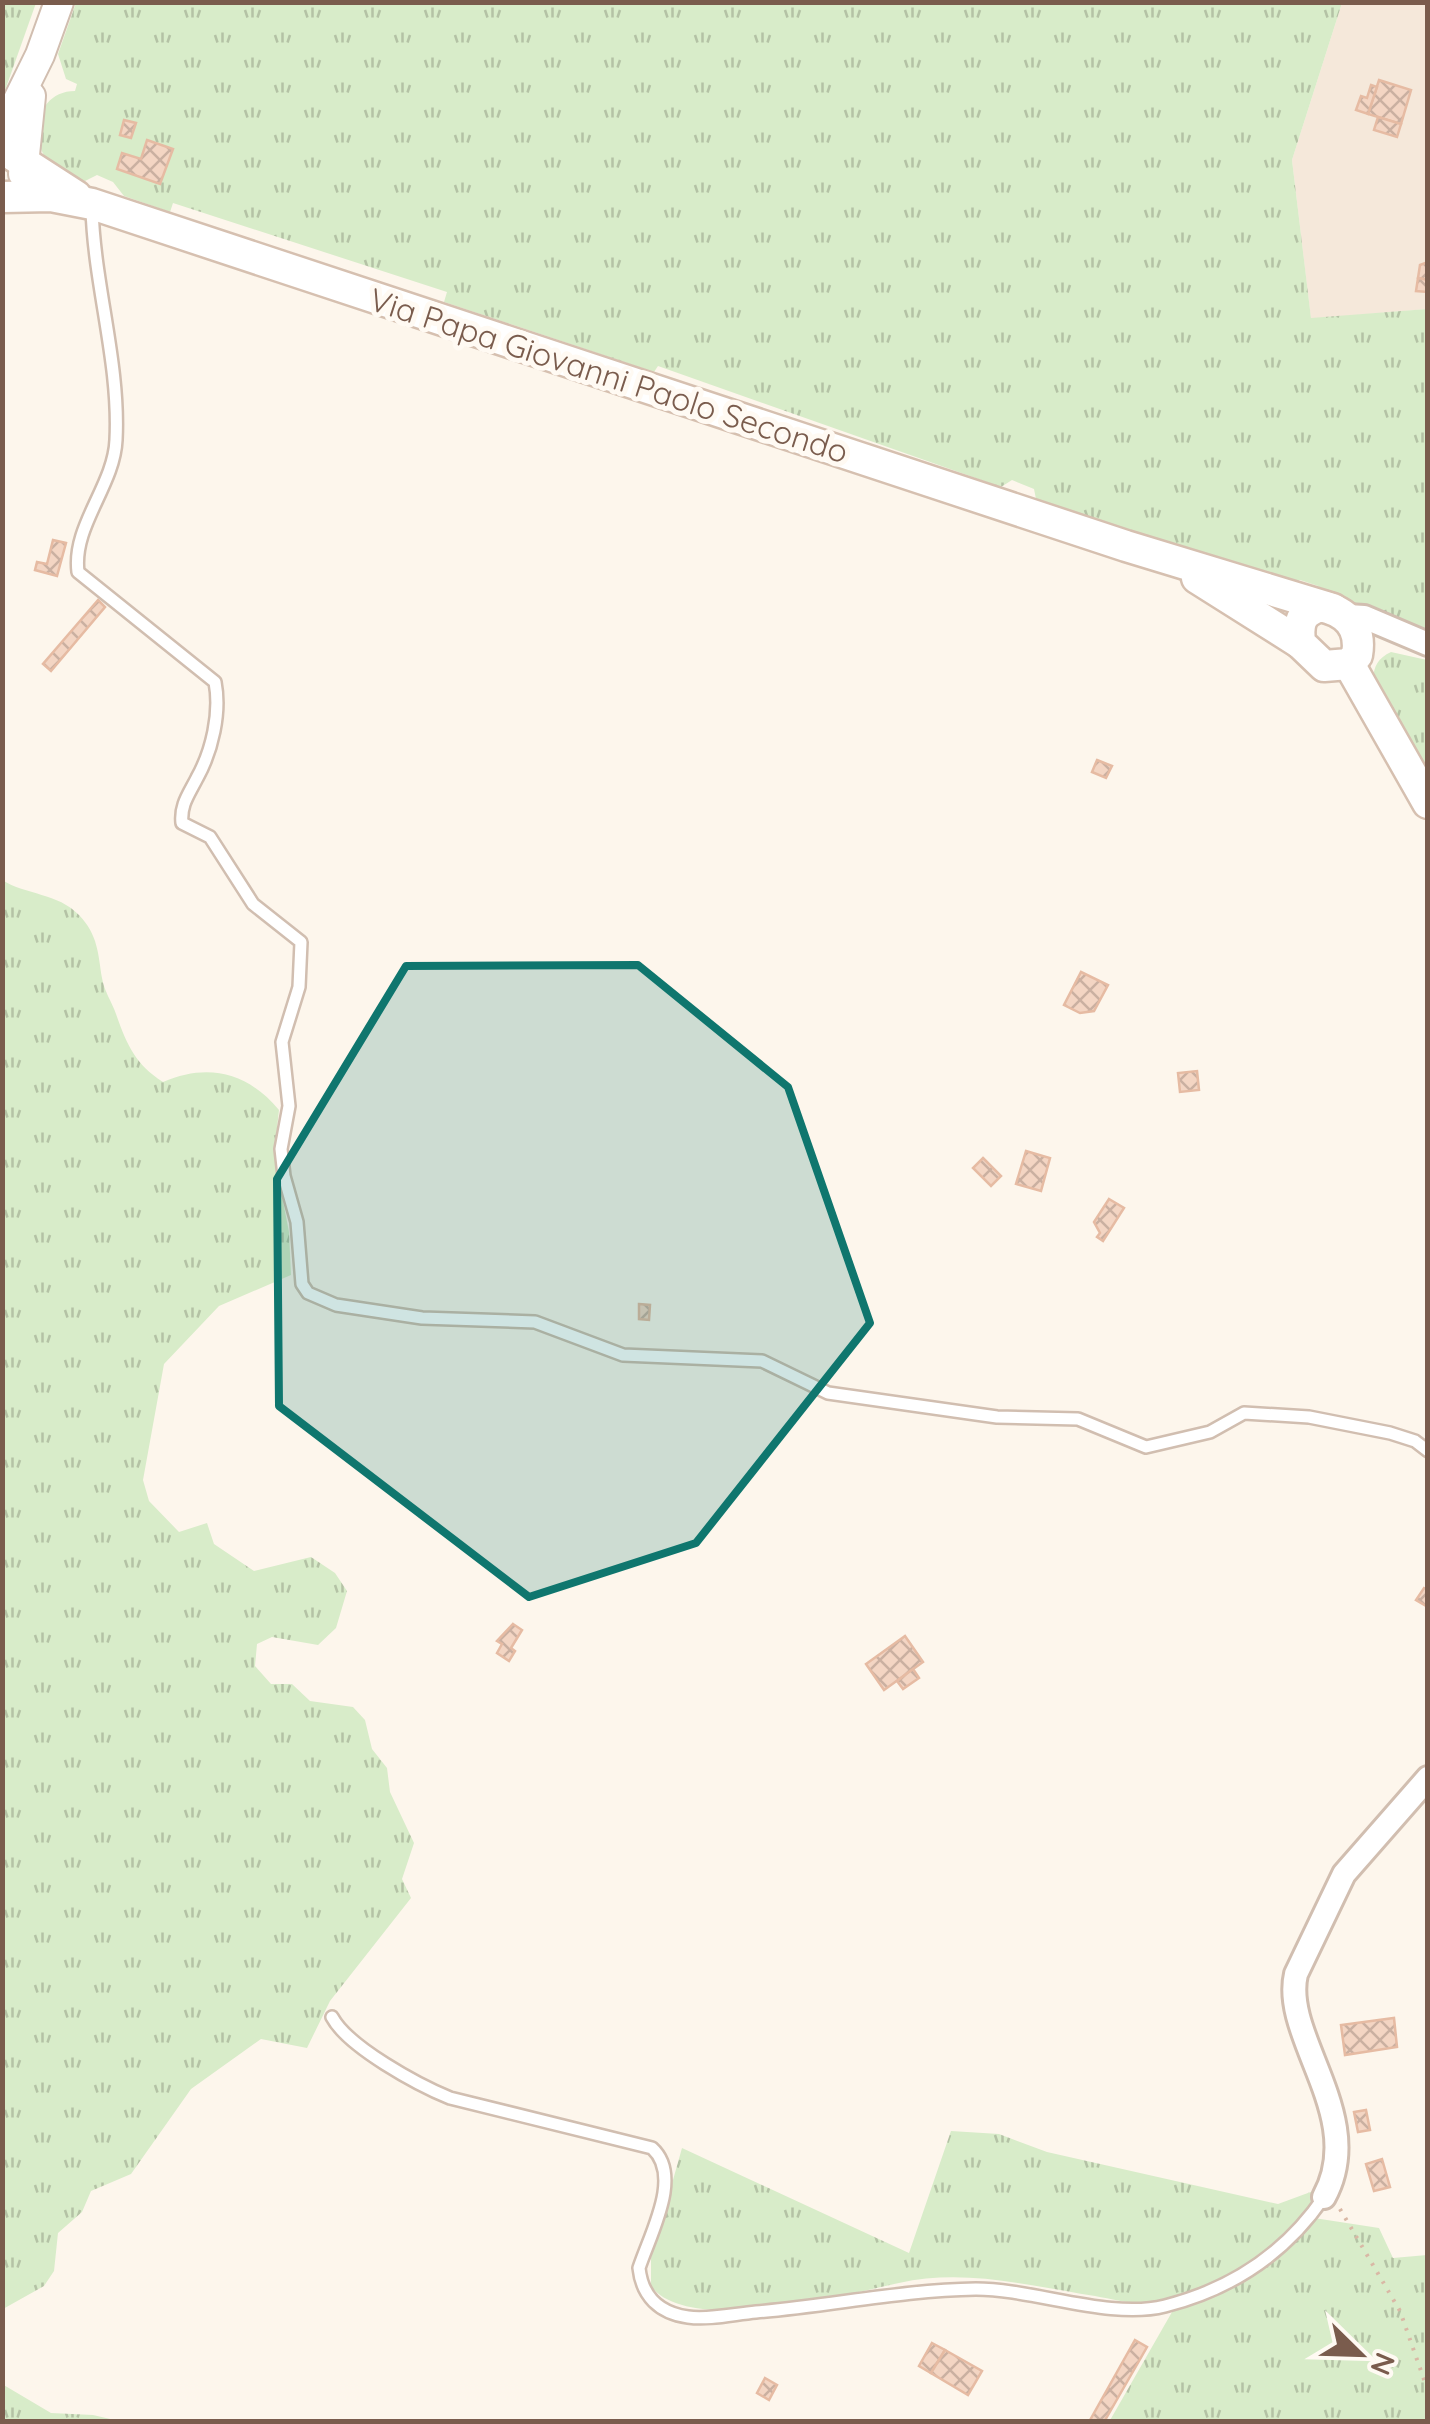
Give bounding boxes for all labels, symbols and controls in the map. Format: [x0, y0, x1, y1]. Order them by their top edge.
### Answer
street label: Via Papa Giovanni Paolo Secondo [365, 279, 853, 471]
north arrow [1310, 2304, 1410, 2404]
text: N [1363, 2348, 1404, 2380]

